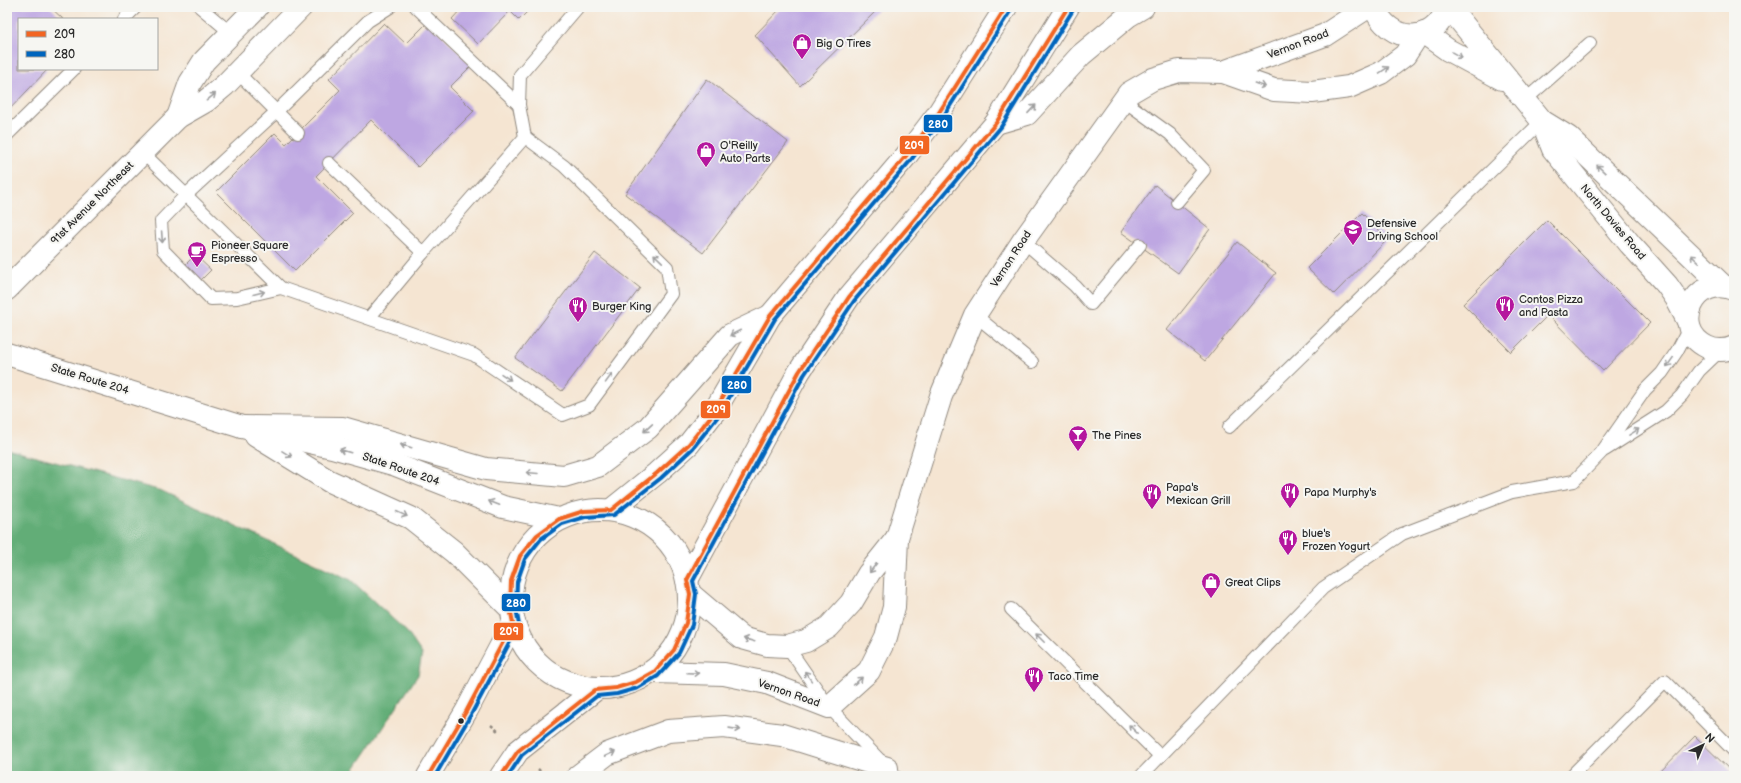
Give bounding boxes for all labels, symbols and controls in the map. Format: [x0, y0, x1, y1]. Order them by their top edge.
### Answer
legend [18, 18, 158, 70]
street label: Vernon Road [1265, 26, 1331, 62]
text: 209 [54, 27, 75, 42]
shop icon: Big O Tires [791, 32, 813, 60]
place label: Big O Tires [816, 37, 871, 50]
text: 280 [54, 47, 75, 62]
one-way arrow [1451, 51, 1463, 59]
one-way arrow [1379, 66, 1390, 74]
one-way arrow [1253, 82, 1266, 89]
one-way arrow [206, 92, 216, 101]
one-way arrow [1027, 104, 1036, 114]
line badge: 280 [923, 114, 953, 133]
text: 280 [928, 118, 948, 131]
line badge: 209 [899, 135, 930, 155]
place label: O'Reilly Auto Parts [720, 139, 771, 165]
text: 209 [904, 139, 924, 152]
shop icon: O'Reilly Auto Parts [695, 140, 717, 168]
street label: 91st Avenue Northeast [48, 158, 137, 247]
one-way arrow [1596, 164, 1606, 174]
street label: North Davies Road [1578, 182, 1648, 262]
place label: Defensive Driving School [1367, 217, 1438, 243]
school or university icon: Defensive Driving School [1342, 218, 1364, 246]
street label: Vernon Road [988, 228, 1034, 290]
one-way arrow [159, 230, 166, 243]
place label: Pioneer Square Espresso [211, 239, 289, 265]
cafe icon: Pioneer Square Espresso [186, 240, 208, 268]
one-way arrow [653, 253, 663, 263]
one-way arrow [1690, 254, 1700, 264]
one-way arrow [252, 289, 265, 296]
place label: Contos Pizza and Pasta [1519, 293, 1583, 319]
restaurant icon: Contos Pizza and Pasta [1494, 294, 1516, 322]
restaurant icon: Burger King [567, 295, 589, 323]
place label: Burger King [592, 300, 651, 313]
one-way arrow [729, 330, 741, 337]
one-way arrow [1666, 356, 1674, 367]
street label: State Route 204 [49, 361, 131, 397]
one-way arrow [605, 372, 613, 383]
one-way arrow [501, 373, 512, 381]
line badge: 280 [721, 375, 752, 394]
text: 280 [727, 379, 747, 392]
line badge: 209 [700, 400, 731, 419]
text: 209 [706, 403, 726, 416]
one-way arrow [643, 423, 653, 432]
bar icon: The Pines [1067, 424, 1089, 452]
one-way arrow [1628, 428, 1639, 436]
place label: The Pines [1092, 429, 1142, 442]
one-way arrow [399, 442, 412, 449]
one-way arrow [339, 446, 352, 454]
street label: State Route 204 [361, 450, 442, 488]
one-way arrow [281, 451, 293, 459]
one-way arrow [526, 470, 539, 477]
place label: Papa's Mexican Grill [1166, 481, 1231, 507]
restaurant icon: Papa Murphy's [1279, 481, 1301, 509]
restaurant icon: Papa's Mexican Grill [1141, 482, 1163, 510]
place label: Papa Murphy's [1304, 486, 1377, 499]
one-way arrow [488, 499, 500, 507]
one-way arrow [396, 511, 408, 518]
place label: blue's Frozen Yogurt [1302, 527, 1371, 553]
restaurant icon: blue's Frozen Yogurt [1277, 528, 1299, 556]
one-way arrow [869, 563, 877, 574]
shop icon: Great Clips [1200, 571, 1222, 599]
place label: Great Clips [1225, 576, 1281, 589]
line badge: 280 [501, 593, 531, 612]
text: 280 [506, 597, 526, 610]
line badge: 209 [493, 622, 524, 641]
text: 209 [499, 625, 519, 638]
one-way arrow [1035, 633, 1045, 643]
one-way arrow [742, 635, 755, 643]
restaurant icon: Taco Time [1023, 665, 1045, 693]
one-way arrow [686, 669, 699, 677]
place label: Taco Time [1048, 670, 1099, 683]
one-way arrow [804, 671, 812, 682]
street label: Vernon Road [756, 676, 822, 710]
one-way arrow [853, 676, 863, 685]
unlabelled marker [456, 716, 466, 726]
one-way arrow [1128, 724, 1138, 734]
one-way arrow [728, 725, 741, 732]
north arrow [1683, 725, 1723, 765]
text: N [1702, 731, 1717, 746]
one-way arrow [604, 750, 616, 757]

